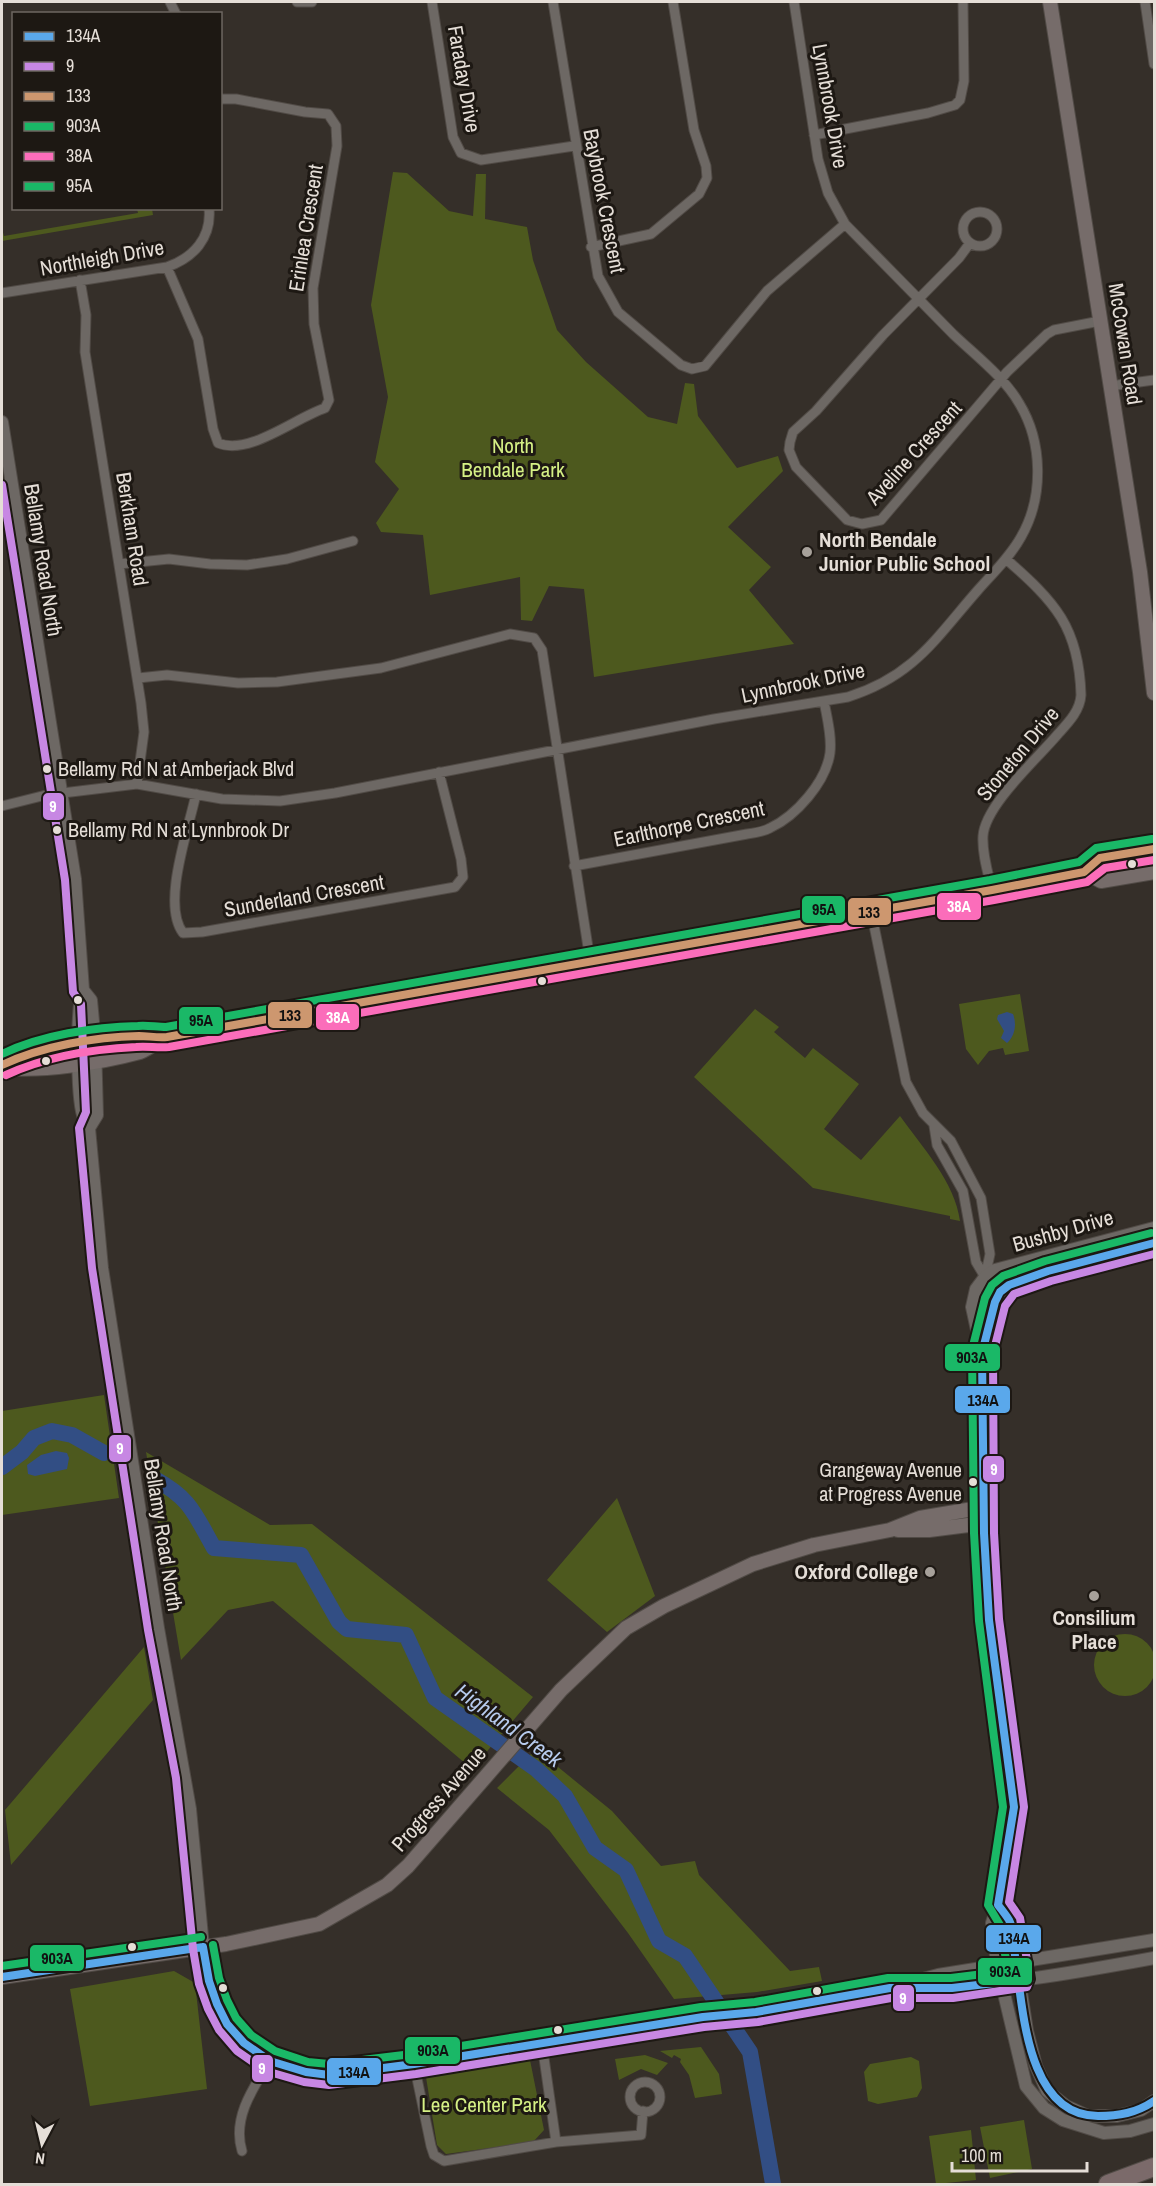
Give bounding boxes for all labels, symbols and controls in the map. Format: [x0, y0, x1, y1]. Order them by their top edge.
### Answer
legend [12, 12, 222, 210]
text: 134A [66, 23, 101, 48]
street label: Faraday Drive [441, 23, 488, 135]
street label: Lynnbrook Drive [805, 41, 856, 170]
text: 9 [66, 53, 74, 78]
text: 133 [66, 83, 91, 108]
text: 903A [66, 113, 101, 138]
street label: Baybrook Crescent [576, 126, 633, 276]
text: 38A [66, 143, 92, 168]
street label: Erinlea Crescent [281, 162, 330, 294]
text: 95A [66, 173, 92, 198]
street label: Northleigh Drive [38, 232, 166, 283]
street label: McCowan Road [1102, 281, 1149, 407]
street label: Aveline Crescent [858, 394, 968, 512]
park label: North Bendale Park [461, 431, 565, 484]
street label: Berkham Road [109, 470, 156, 588]
street label: Bellamy Road North [17, 482, 70, 638]
place label: North Bendale Junior Public School [819, 525, 990, 578]
marker: North Bendale Junior Public School [800, 545, 814, 559]
street label: Lynnbrook Drive [738, 655, 867, 710]
street label: Stoneton Drive [970, 700, 1066, 807]
place label: Bellamy Rd N at Amberjack Blvd [58, 755, 294, 782]
marker: Bellamy Rd N at Amberjack Blvd [41, 763, 53, 775]
line badge: 9 [42, 792, 65, 821]
street label: Earlthorpe Crescent [611, 793, 767, 854]
text: 9 [49, 795, 57, 817]
place label: Bellamy Rd N at Lynnbrook Dr [68, 816, 289, 843]
marker: Bellamy Rd N at Lynnbrook Dr [51, 824, 63, 836]
unlabelled marker [1126, 858, 1138, 870]
street label: Sunderland Crescent [222, 867, 386, 924]
line badge: 38A [936, 892, 982, 921]
line badge: 95A [801, 895, 846, 924]
text: 38A [947, 895, 972, 917]
line badge: 133 [847, 897, 892, 926]
text: 95A [812, 898, 837, 920]
text: 133 [858, 901, 880, 923]
unlabelled marker [536, 975, 548, 987]
unlabelled marker [72, 994, 84, 1006]
line badge: 133 [267, 1001, 313, 1029]
line badge: 38A [315, 1003, 360, 1031]
text: 133 [279, 1004, 301, 1026]
line badge: 95A [178, 1006, 224, 1035]
text: 38A [326, 1006, 351, 1028]
text: 95A [189, 1009, 214, 1031]
unlabelled marker [40, 1055, 52, 1067]
street label: Bushby Drive [1009, 1202, 1117, 1259]
line badge: 903A [944, 1343, 1001, 1372]
text: 903A [956, 1346, 988, 1368]
line badge: 134A [954, 1385, 1011, 1414]
text: 134A [967, 1389, 999, 1411]
line badge: 9 [108, 1434, 132, 1463]
text: 9 [116, 1437, 124, 1459]
line badge: 9 [982, 1455, 1005, 1483]
place label: Grangeway Avenue at Progress Avenue [819, 1456, 962, 1507]
street label: Bellamy Road North [137, 1457, 190, 1613]
text: 9 [990, 1458, 998, 1480]
marker: Grangeway Avenue at Progress Avenue [967, 1476, 979, 1488]
place label: Oxford College [795, 1557, 918, 1586]
marker: Oxford College [923, 1565, 937, 1579]
marker: Consilium Place [1087, 1589, 1101, 1603]
place label: Consilium Place [1052, 1603, 1136, 1656]
water label: Highland Creek [449, 1676, 569, 1775]
street label: Progress Avenue [385, 1740, 492, 1858]
line badge: 134A [985, 1924, 1042, 1953]
text: 134A [998, 1927, 1030, 1949]
unlabelled marker [126, 1941, 138, 1953]
line badge: 903A [29, 1944, 85, 1972]
text: 903A [41, 1947, 73, 1969]
line badge: 903A [977, 1957, 1033, 1986]
text: 903A [989, 1960, 1021, 1982]
unlabelled marker [217, 1982, 229, 1994]
line badge: 9 [892, 1984, 915, 2012]
unlabelled marker [811, 1985, 823, 1997]
text: 9 [899, 1987, 907, 2009]
unlabelled marker [552, 2024, 564, 2036]
line badge: 903A [404, 2036, 461, 2065]
text: 903A [417, 2039, 449, 2061]
line badge: 9 [251, 2054, 274, 2083]
text: 9 [258, 2057, 266, 2079]
line badge: 134A [326, 2057, 382, 2086]
text: 134A [338, 2061, 370, 2083]
park label: Lee Center Park [421, 2090, 547, 2119]
north arrow [12, 2114, 72, 2174]
scale bar [952, 2135, 1087, 2173]
text: 100 m [961, 2143, 1002, 2168]
text: N [34, 2147, 46, 2170]

